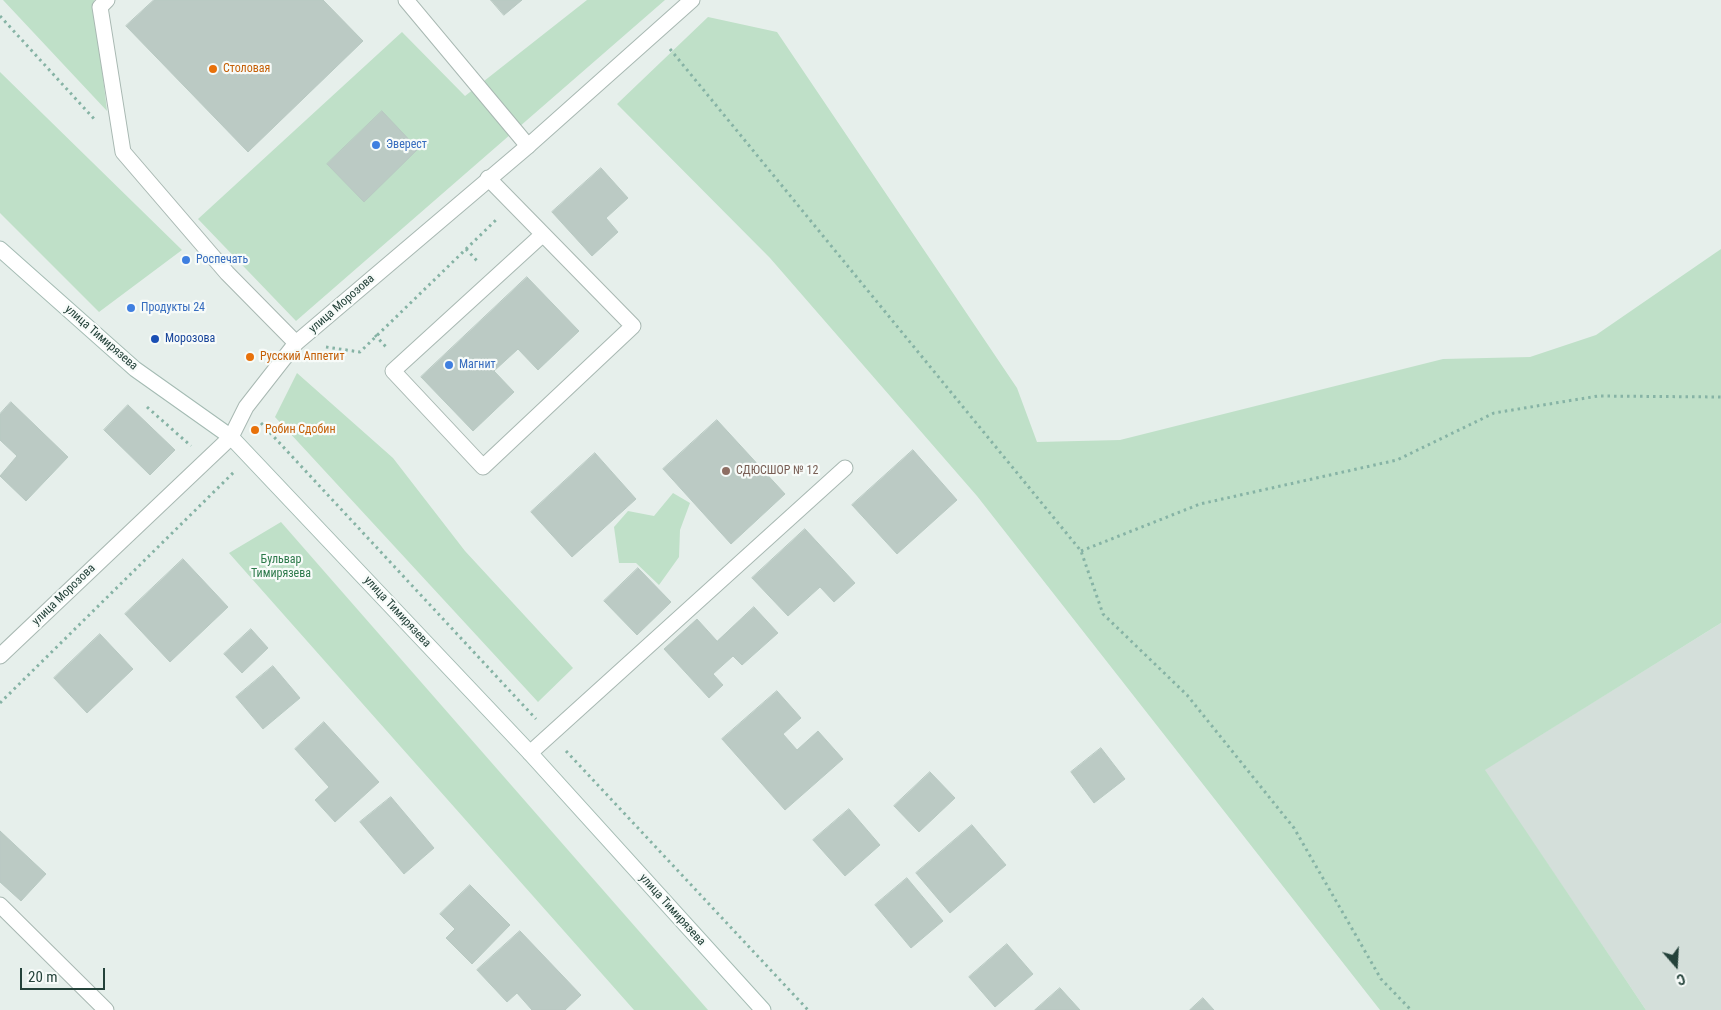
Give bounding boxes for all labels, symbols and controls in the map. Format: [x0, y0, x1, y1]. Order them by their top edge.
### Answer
place label: Столовая [223, 62, 270, 76]
marker: Столовая [207, 63, 219, 75]
place label: Эверест [386, 138, 427, 152]
marker: Эверест [370, 139, 382, 151]
place label: Роспечать [196, 253, 248, 267]
marker: Роспечать [180, 254, 192, 266]
street label: улица Морозова [306, 272, 378, 336]
place label: Продукты 24 [141, 301, 205, 315]
street label: улица Тимирязева [62, 302, 140, 374]
marker: Продукты 24 [125, 302, 137, 314]
place label: Морозова [165, 332, 215, 346]
marker: Морозова [149, 333, 161, 345]
place label: Русский Аппетит [260, 350, 345, 364]
marker: Русский Аппетит [244, 351, 256, 363]
place label: Магнит [459, 358, 496, 372]
marker: Магнит [443, 359, 455, 371]
place label: Робин Сдобин [265, 423, 335, 437]
marker: Робин Сдобин [249, 424, 261, 436]
place label: СДЮСШОР № 12 [736, 464, 818, 478]
marker: СДЮСШОР № 12 [720, 465, 732, 477]
park label: Бульвар Тимирязева [251, 553, 311, 581]
street label: улица Морозова [30, 561, 98, 629]
street label: улица Тимирязева [360, 574, 434, 650]
street label: улица Тимирязева [636, 871, 708, 949]
north arrow [1651, 940, 1701, 990]
scale bar [22, 958, 108, 990]
text: 20 m [28, 968, 58, 986]
text: С [1675, 970, 1687, 988]

